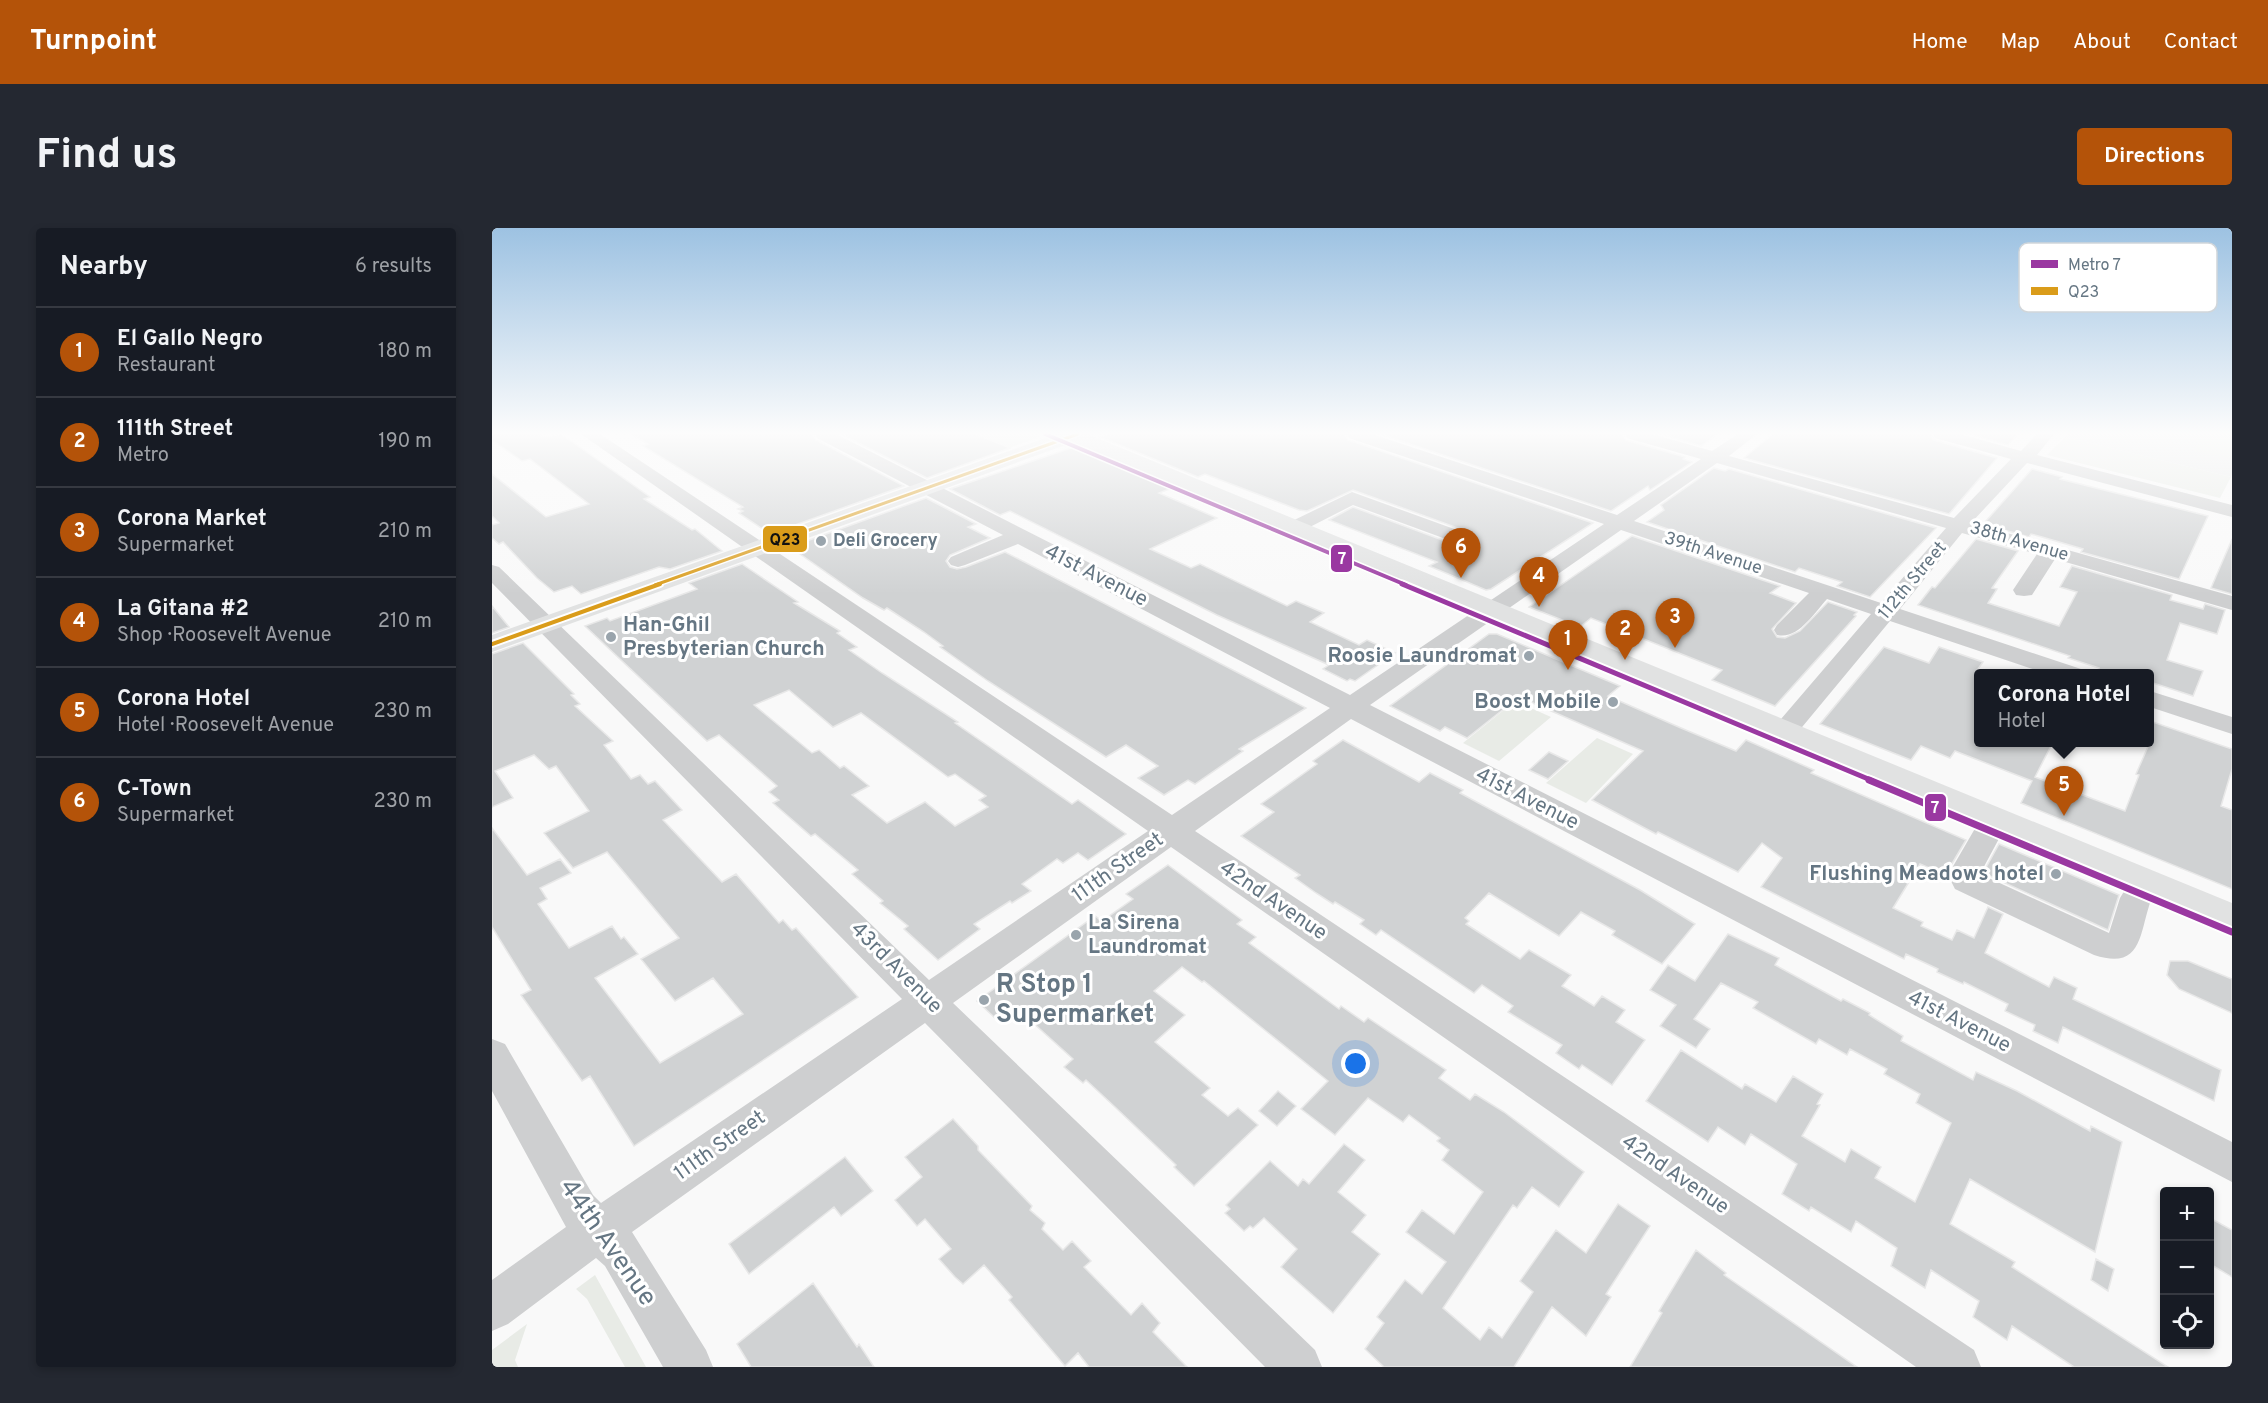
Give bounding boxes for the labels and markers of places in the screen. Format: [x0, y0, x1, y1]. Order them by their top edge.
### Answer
pin: 6 [1442, 528, 1480, 578]
place label: Deli Grocery [833, 530, 938, 553]
marker: Deli Grocery [814, 534, 828, 548]
pin: 4 [1520, 558, 1558, 607]
pin: 3 [1656, 598, 1694, 648]
pin: 2 [1606, 610, 1644, 660]
place label: Han-Ghil Presbyterian Church [623, 612, 825, 663]
pin: 1 [1548, 620, 1588, 670]
marker: Han-Ghil Presbyterian Church [604, 630, 618, 644]
place label: Roosie Laundromat [1328, 643, 1517, 670]
marker: Roosie Laundromat [1522, 649, 1536, 663]
place label: Boost Mobile [1474, 689, 1601, 716]
marker: Boost Mobile [1606, 695, 1620, 709]
pin: 5 [2044, 766, 2084, 816]
place label: Flushing Meadows hotel [1809, 861, 2044, 888]
marker: Flushing Meadows hotel [2049, 867, 2063, 881]
place label: La Sirena Laundromat [1088, 910, 1207, 961]
marker: La Sirena Laundromat [1069, 928, 1083, 942]
place label: R Stop 1 Supermarket [996, 969, 1154, 1032]
marker: R Stop 1 Supermarket [977, 993, 991, 1007]

